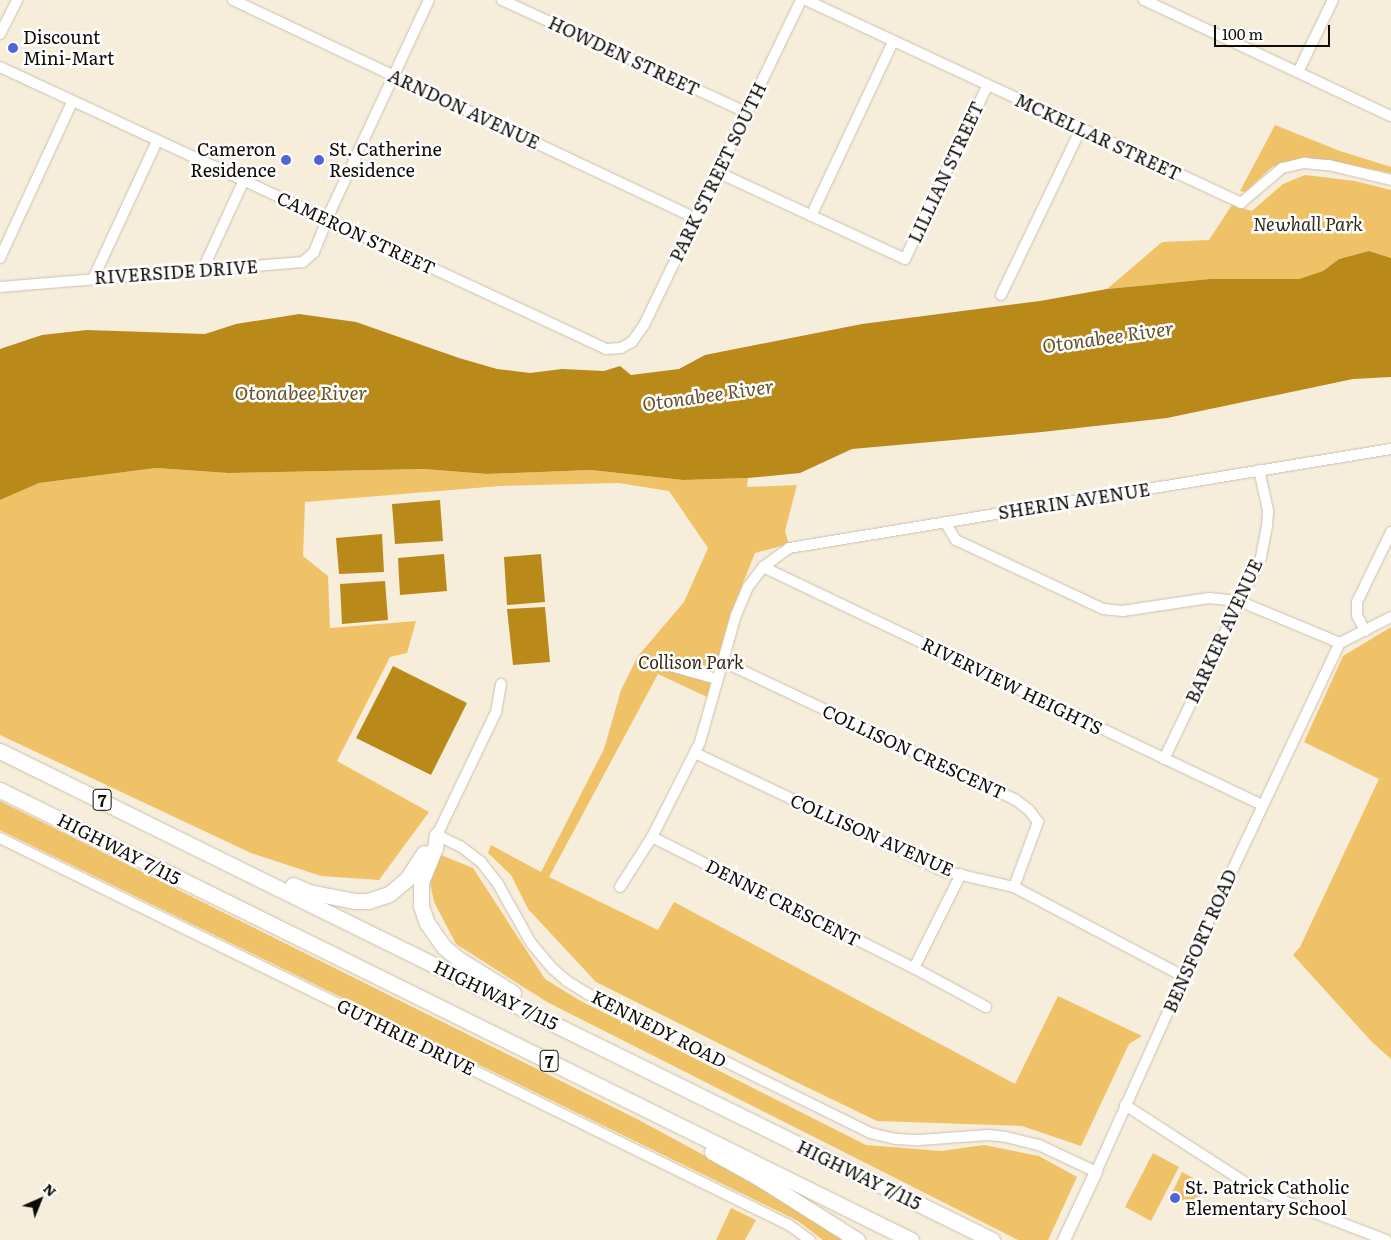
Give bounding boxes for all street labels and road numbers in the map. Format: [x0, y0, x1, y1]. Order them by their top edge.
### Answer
street label: HOWDEN STREET [545, 11, 703, 101]
street label: ARNDON AVENUE [385, 64, 543, 154]
street label: PARK STREET SOUTH [665, 79, 771, 265]
street label: MCKELLAR STREET [1012, 89, 1184, 185]
street label: LILLIAN STREET [904, 98, 988, 246]
street label: CAMERON STREET [273, 187, 439, 279]
street label: RIVERSIDE DRIVE [93, 256, 259, 288]
street label: SHERIN AVENUE [997, 478, 1151, 524]
street label: BARKER AVENUE [1181, 555, 1267, 707]
street label: RIVERVIEW HEIGHTS [918, 633, 1106, 739]
street label: COLLISON CRESCENT [819, 700, 1009, 804]
road number: 7 [92, 786, 112, 814]
street label: COLLISON AVENUE [787, 789, 957, 881]
street label: HIGHWAY 7/115 [54, 809, 184, 889]
street label: DENNE CRESCENT [702, 855, 864, 951]
street label: BENSFORT ROAD [1159, 866, 1241, 1016]
street label: HIGHWAY 7/115 [430, 956, 562, 1034]
street label: KENNEDY ROAD [588, 986, 730, 1072]
street label: GUTHRIE DRIVE [333, 994, 479, 1080]
road number: 7 [539, 1048, 559, 1074]
street label: HIGHWAY 7/115 [793, 1136, 925, 1214]

